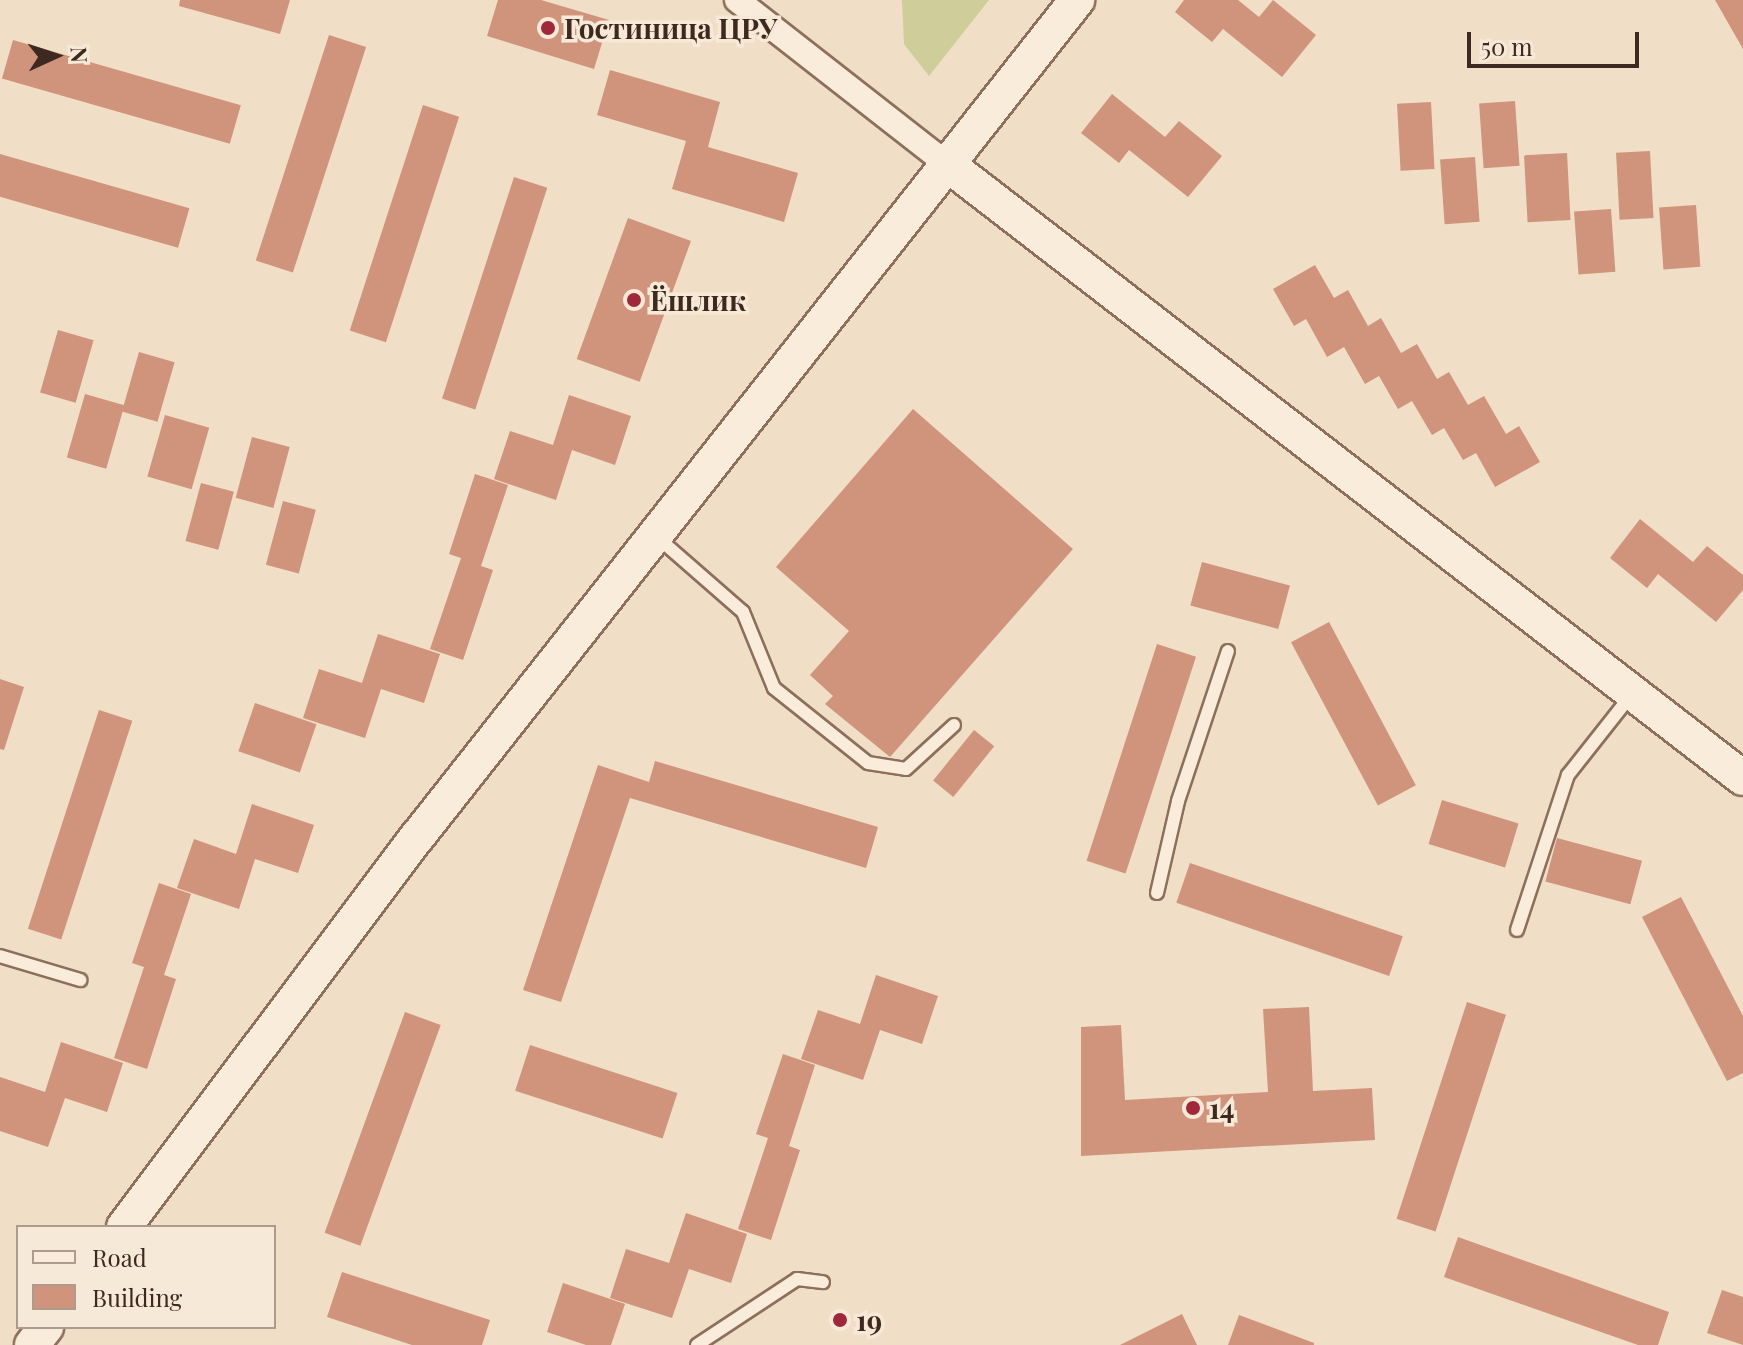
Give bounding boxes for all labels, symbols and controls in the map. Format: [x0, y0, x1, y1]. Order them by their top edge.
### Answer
place label: Гостиница ЦРУ [564, 11, 777, 45]
north arrow [16, 16, 96, 96]
scale bar [1471, 16, 1643, 66]
marker: Гостиница ЦРУ [539, 19, 557, 37]
text: 50 m [1481, 30, 1533, 62]
text: N [65, 46, 95, 63]
place label: Ёшлик [650, 283, 746, 317]
marker: Ёшлик [625, 291, 643, 309]
place label: 14 [1209, 1091, 1235, 1125]
marker: 14 [1184, 1099, 1202, 1117]
legend [16, 1225, 276, 1329]
text: Road [92, 1241, 147, 1273]
text: Building [92, 1281, 182, 1313]
place label: 19 [856, 1303, 882, 1337]
marker: 19 [831, 1311, 849, 1329]

